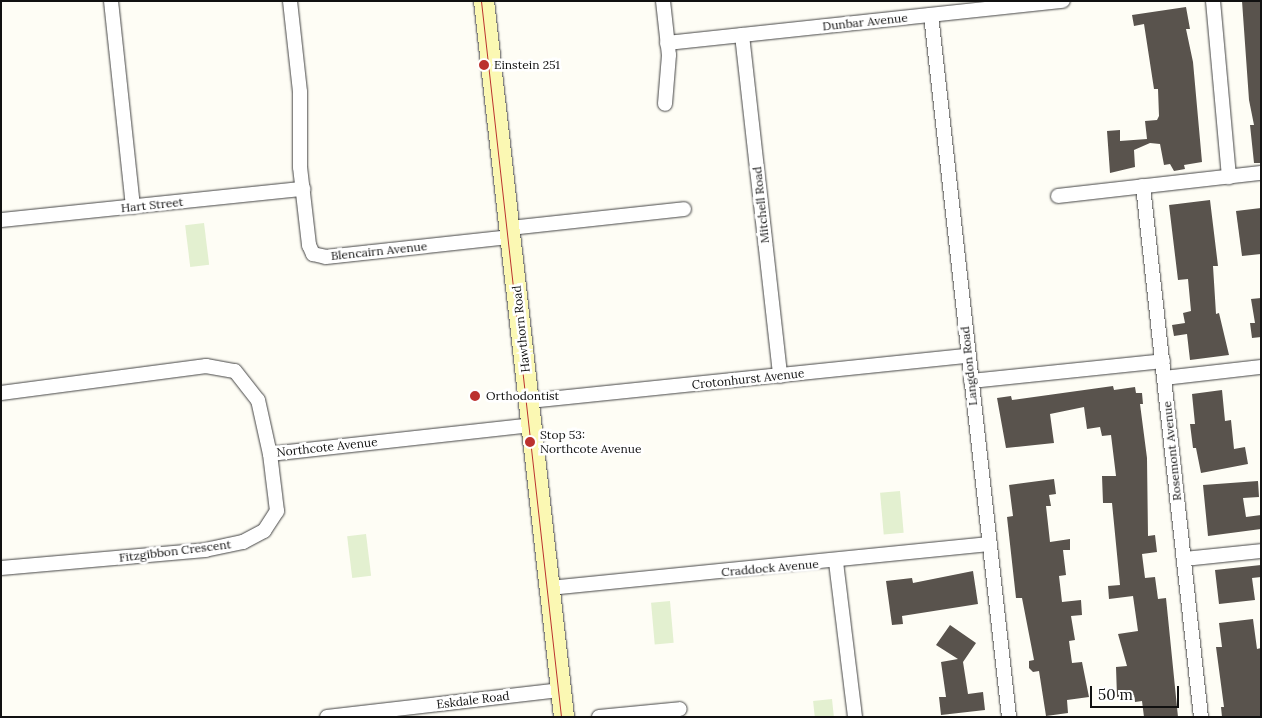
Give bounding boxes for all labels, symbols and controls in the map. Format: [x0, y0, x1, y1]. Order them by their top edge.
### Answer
street label: Dunbar Avenue [822, 10, 908, 34]
place label: Einstein 251 [494, 58, 560, 72]
marker: Einstein 251 [478, 59, 490, 71]
street label: Mitchell Road [750, 166, 772, 244]
street label: Hart Street [120, 195, 184, 215]
street label: Blencairn Avenue [330, 239, 428, 263]
street label: Hawthorn Road [509, 285, 533, 373]
street label: Langdon Road [958, 326, 980, 406]
street label: Crotonhurst Avenue [691, 366, 805, 392]
marker: Orthodontist [468, 389, 482, 403]
place label: Orthodontist [486, 389, 559, 403]
street label: Rosemont Avenue [1160, 401, 1184, 501]
place label: Stop 53: Northcote Avenue [540, 428, 642, 456]
street label: Northcote Avenue [276, 435, 378, 459]
marker: Stop 53: Northcote Avenue [524, 436, 536, 448]
street label: Fitzgibbon Crescent [118, 537, 232, 565]
street label: Craddock Avenue [721, 557, 819, 579]
scale bar [1092, 676, 1181, 708]
text: 50 m [1098, 685, 1133, 704]
street label: Eskdale Road [436, 688, 510, 712]

